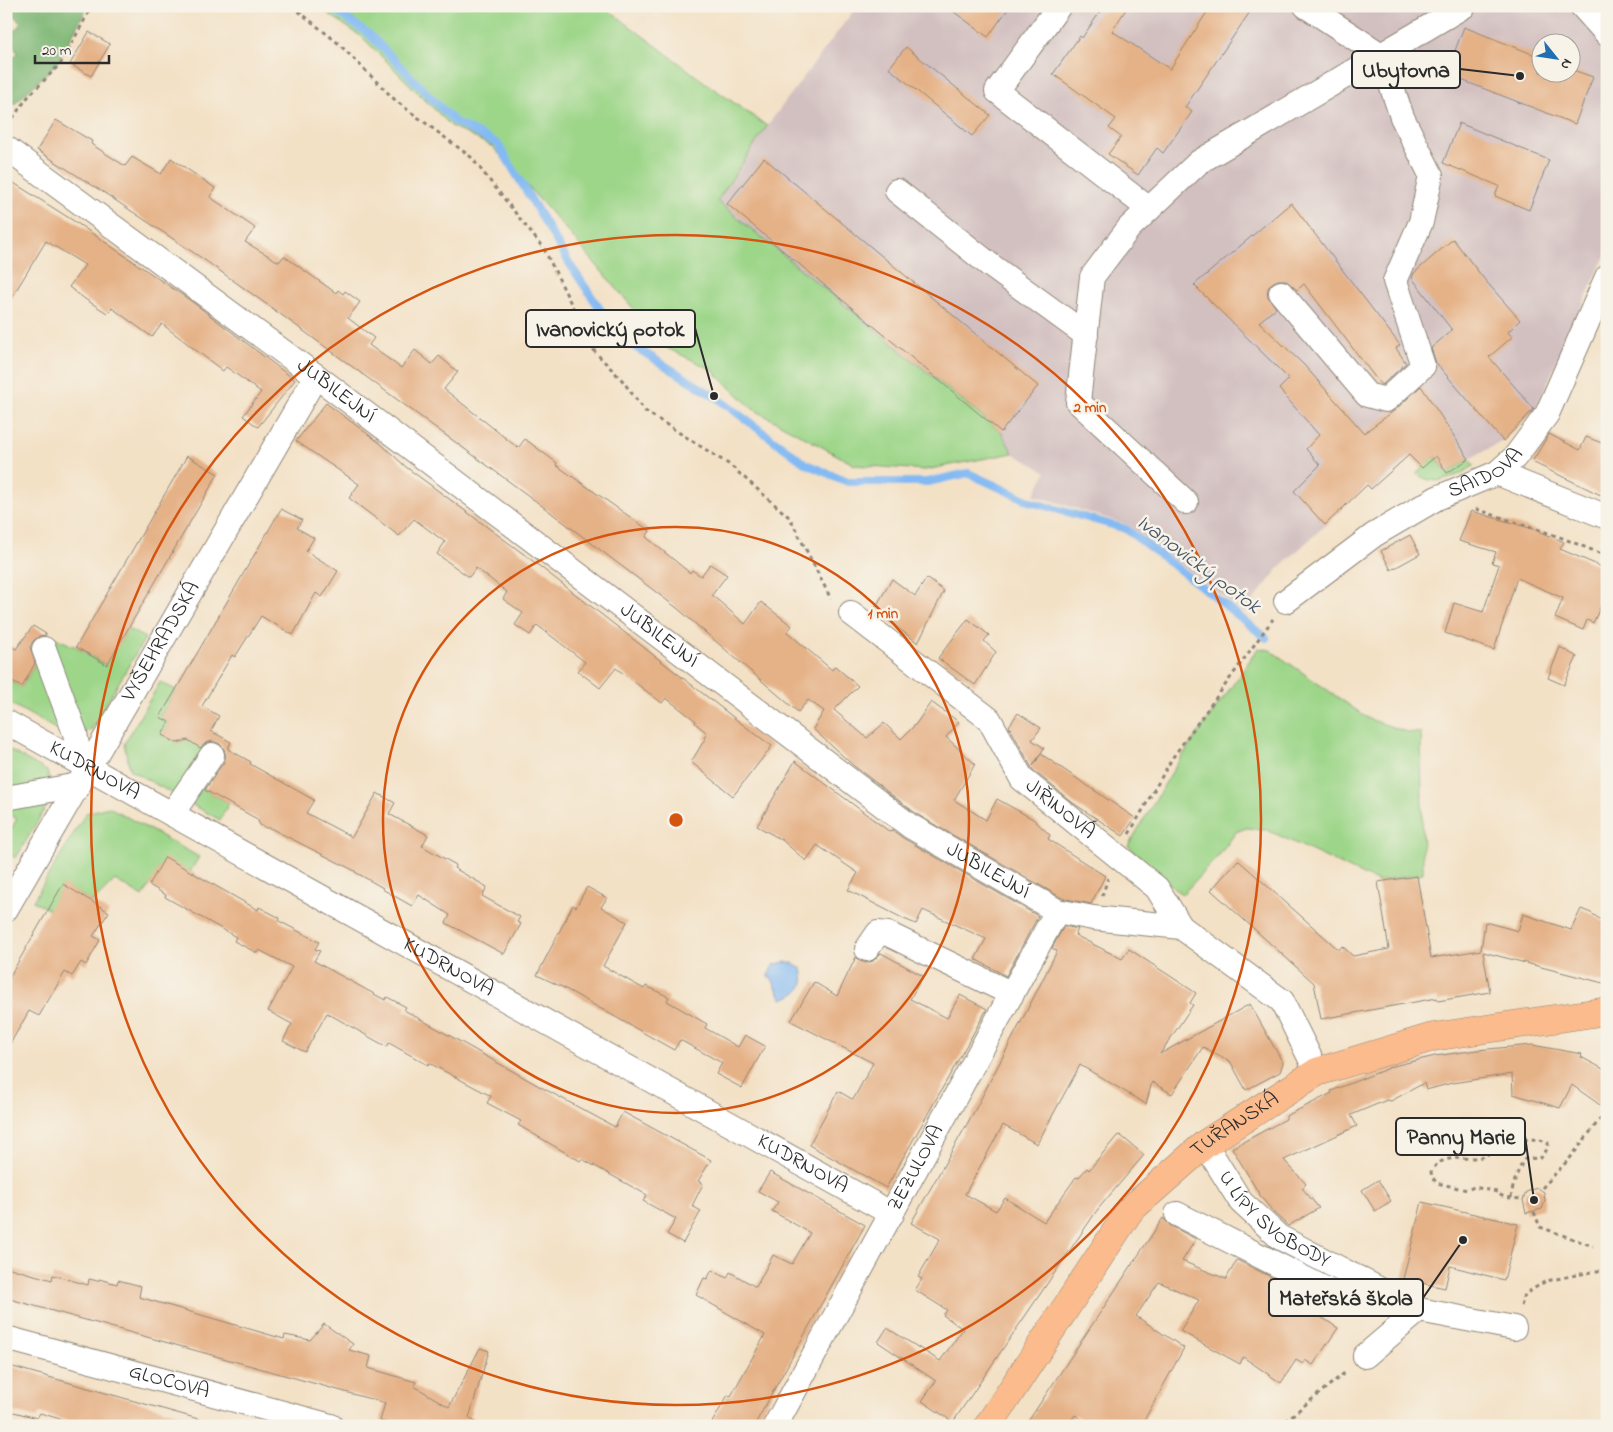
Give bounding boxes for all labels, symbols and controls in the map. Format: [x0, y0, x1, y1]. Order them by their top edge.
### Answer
scale bar [35, 32, 109, 64]
north arrow [1530, 32, 1580, 82]
text: 20 m [42, 40, 72, 62]
callout: Ubytovna [1352, 51, 1460, 88]
text: N [1555, 54, 1577, 73]
text: Ubytovna [1362, 56, 1450, 89]
callout: Ivanovický potok [526, 310, 695, 347]
text: Ivanovický potok [536, 315, 686, 348]
street label: JUBILEJNÍ [290, 351, 382, 431]
text: 2 min [1073, 397, 1107, 419]
street label: SAIDOVA [1443, 442, 1532, 507]
water label: Ivanovický potok [1129, 507, 1268, 623]
street label: VYŠEHRADSKÁ [114, 576, 208, 708]
street label: JUBILEJNÍ [613, 596, 705, 676]
text: 1 min [868, 603, 899, 625]
street label: KUDRNOVA [43, 734, 145, 808]
street label: JIŘINOVÁ [1018, 772, 1102, 847]
centre of rings [667, 811, 685, 829]
street label: JUBILEJNÍ [940, 835, 1035, 907]
street label: KUDRNOVA [397, 930, 499, 1005]
street label: TUŘANSKÁ [1184, 1084, 1285, 1165]
callout: Panny Marie [1396, 1118, 1525, 1155]
street label: ZEZULOVA [880, 1120, 952, 1217]
text: Panny Marie [1407, 1123, 1516, 1156]
street label: KUDRNOVA [751, 1127, 853, 1202]
street label: U LÍPY SVOBODY [1210, 1165, 1336, 1276]
callout: Mateřská škola [1269, 1279, 1423, 1316]
text: Mateřská škola [1279, 1284, 1413, 1316]
street label: GLOCOVA [125, 1357, 213, 1407]

